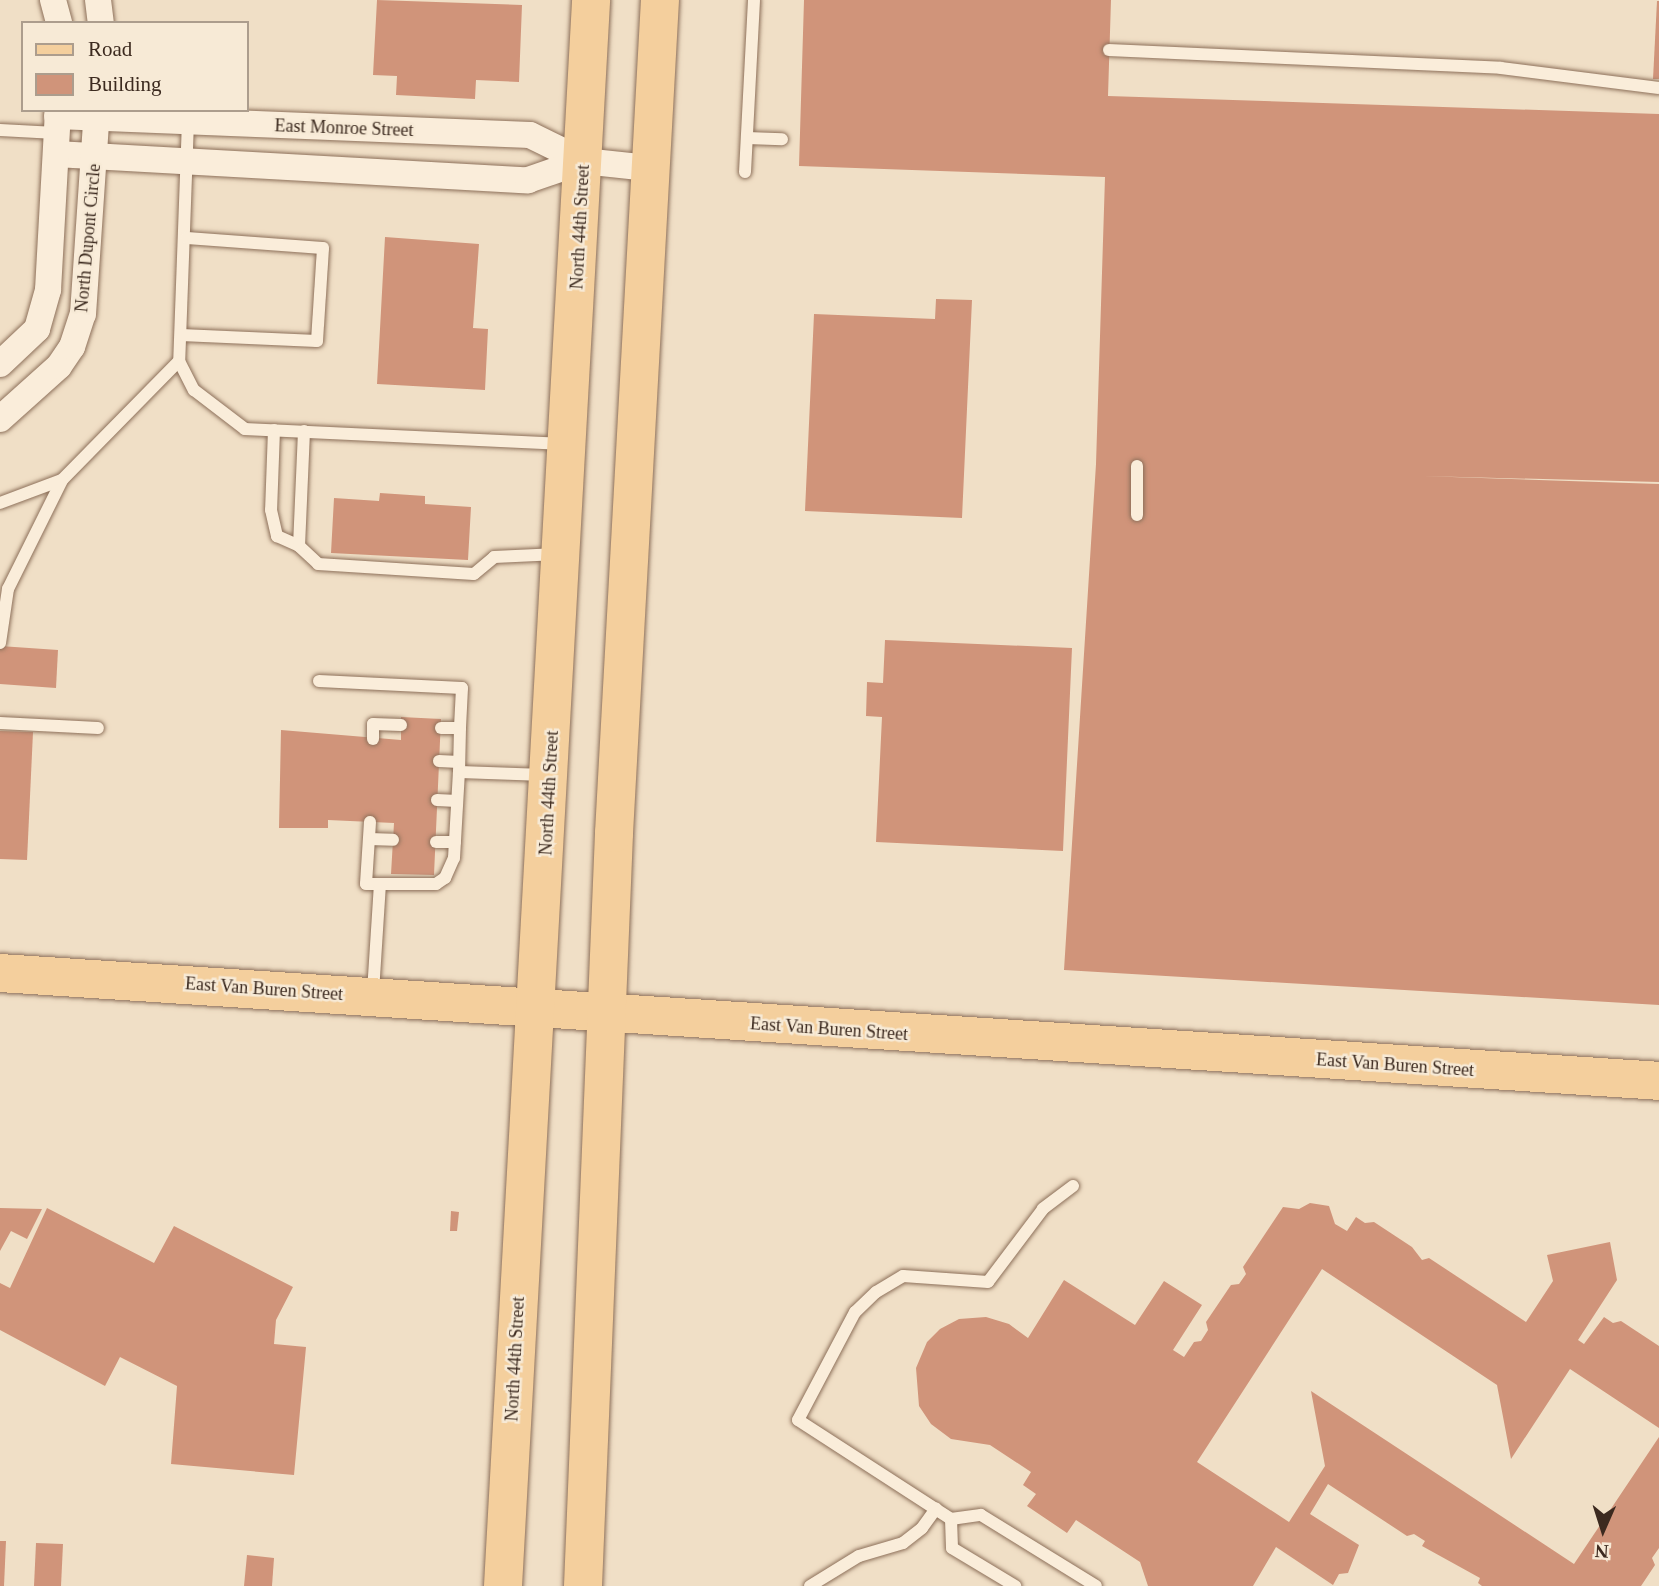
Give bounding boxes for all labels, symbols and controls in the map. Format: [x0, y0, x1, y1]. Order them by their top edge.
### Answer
legend [21, 21, 248, 112]
text: Road [88, 37, 132, 61]
text: Building [88, 72, 162, 96]
street label: East Monroe Street [274, 115, 414, 141]
street label: North Dupont Circle [71, 163, 105, 313]
street label: North 44th Street [566, 164, 594, 290]
street label: North 44th Street [535, 730, 563, 856]
street label: East Van Buren Street [184, 973, 344, 1005]
street label: East Van Buren Street [749, 1013, 909, 1045]
street label: East Van Buren Street [1315, 1049, 1475, 1081]
street label: North 44th Street [501, 1296, 529, 1422]
north arrow [1568, 1495, 1638, 1565]
text: N [1594, 1541, 1609, 1562]

